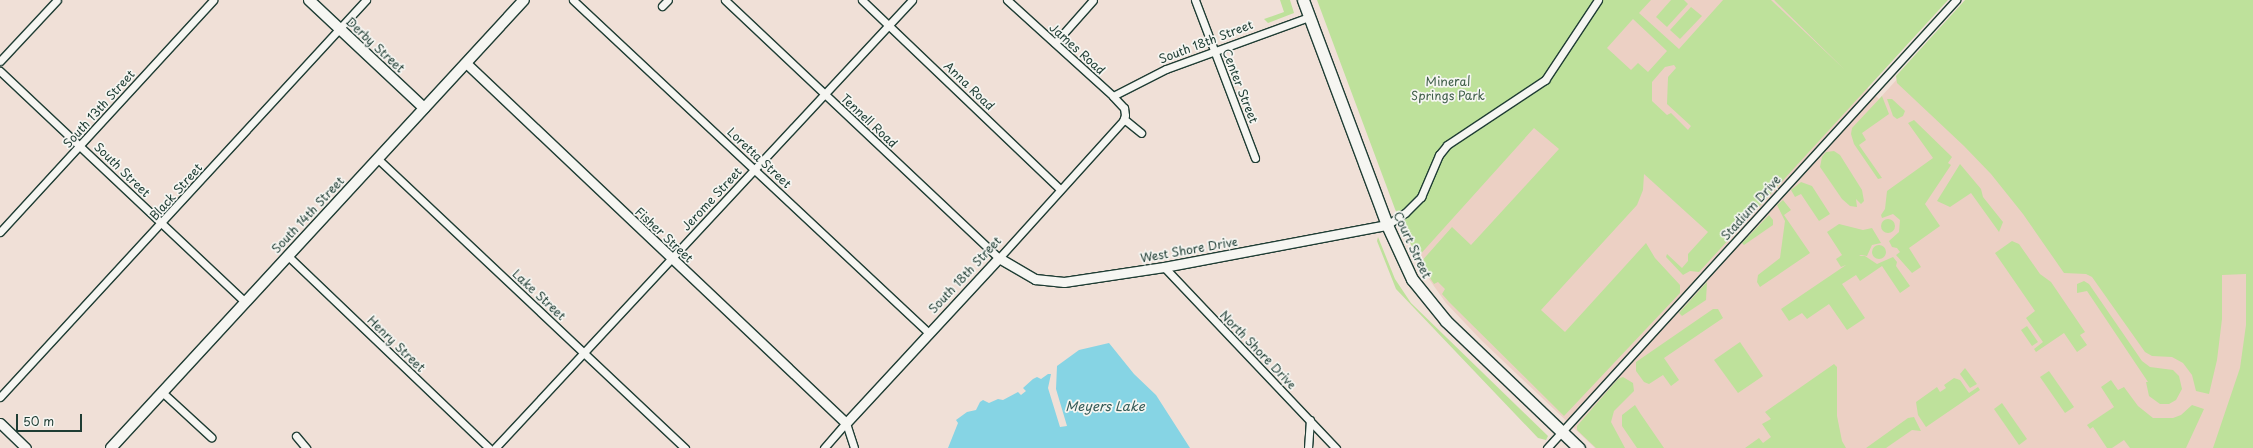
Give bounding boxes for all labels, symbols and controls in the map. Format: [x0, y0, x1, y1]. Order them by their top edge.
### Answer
street label: Derby Street [342, 14, 408, 76]
street label: South 18th Street [1156, 17, 1256, 67]
street label: James Road [1046, 20, 1108, 78]
street label: Center Street [1219, 46, 1261, 126]
street label: Anna Road [941, 59, 997, 113]
street label: South 13th Street [60, 66, 138, 152]
park label: Mineral Springs Park [1411, 75, 1485, 103]
street label: Tennell Road [838, 91, 900, 151]
street label: Loretta Street [724, 125, 794, 191]
street label: South Street [91, 140, 153, 200]
street label: Black Street [147, 160, 205, 224]
street label: Jerome Street [679, 164, 745, 234]
street label: South 14th Street [268, 173, 348, 257]
street label: Stadium Drive [1718, 173, 1784, 243]
street label: Fisher Street [632, 204, 696, 266]
street label: Court Street [1390, 209, 1434, 281]
street label: South 18th Street [925, 233, 1005, 317]
street label: West Shore Drive [1139, 234, 1239, 266]
street label: Lake Street [510, 267, 568, 323]
street label: North Shore Drive [1216, 307, 1300, 393]
street label: Henry Street [364, 313, 428, 375]
water label: Meyers Lake [1065, 398, 1145, 414]
scale bar [18, 406, 84, 432]
text: 50 m [23, 412, 54, 430]

